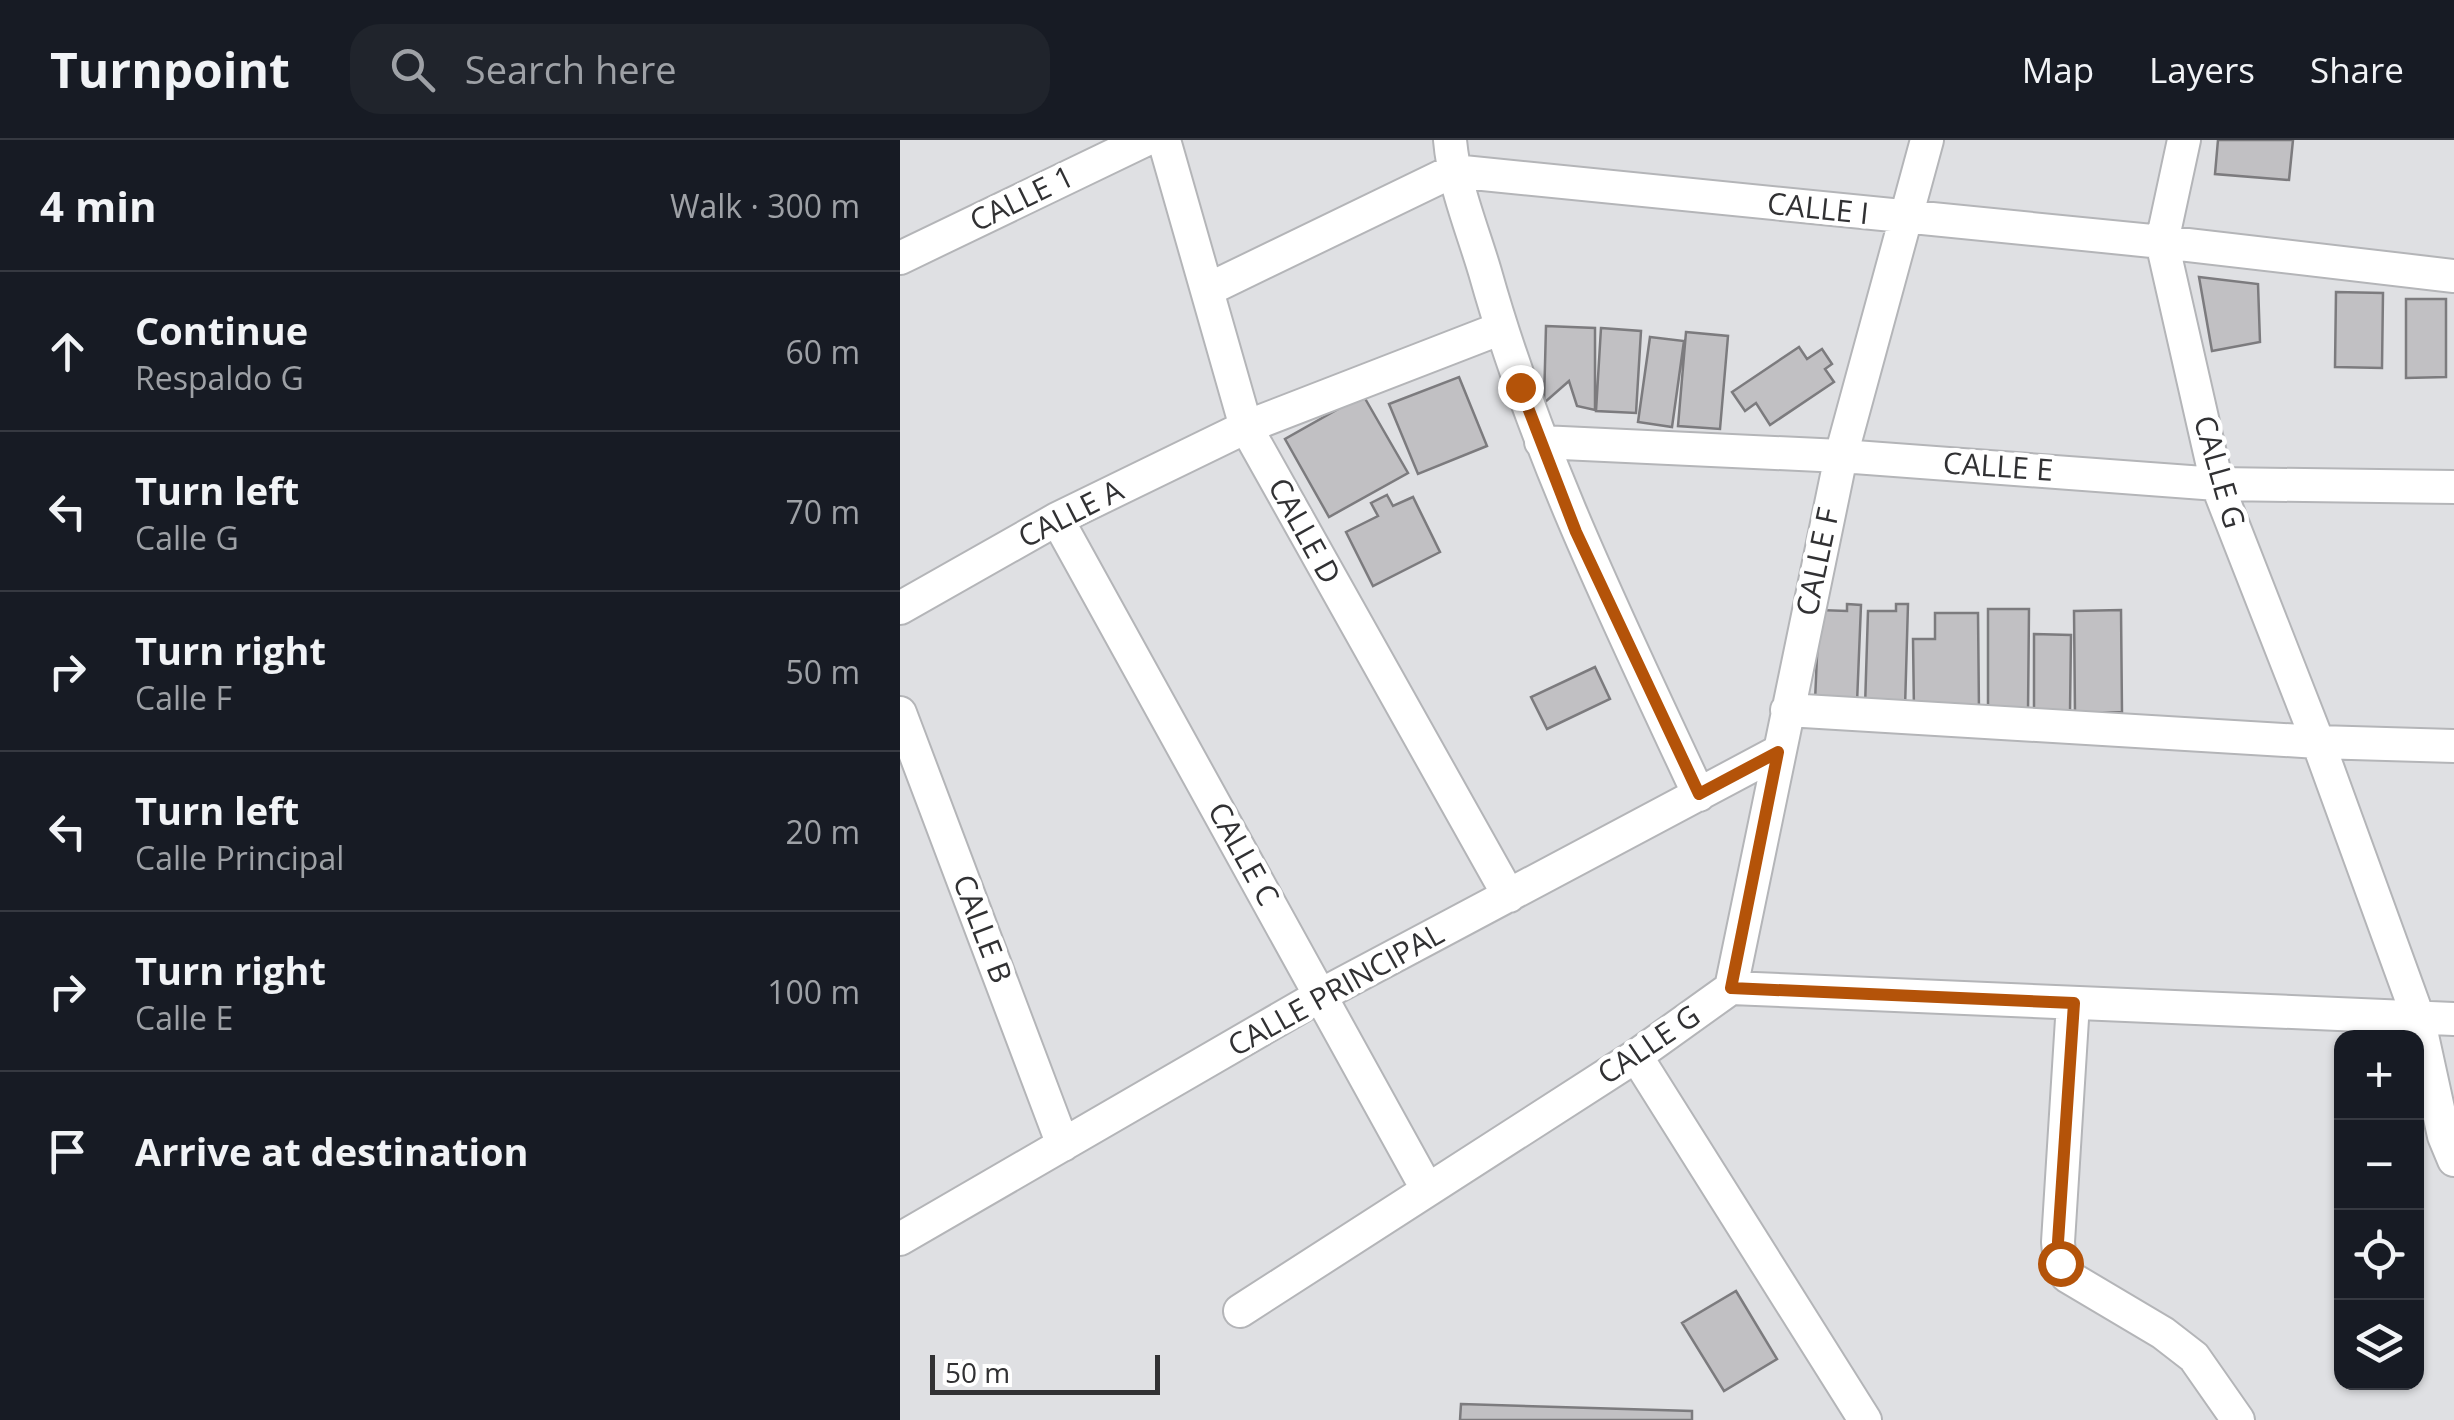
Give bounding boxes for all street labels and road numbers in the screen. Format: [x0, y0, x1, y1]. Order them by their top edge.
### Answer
street label: CALLE 1 [963, 155, 1080, 240]
street label: CALLE I [1765, 182, 1871, 233]
street label: CALLE G [2185, 410, 2256, 533]
street label: CALLE E [1942, 441, 2055, 490]
street label: CALLE A [1011, 469, 1130, 556]
street label: CALLE D [1259, 470, 1351, 591]
street label: CALLE F [1785, 504, 1848, 619]
street label: CALLE C [1199, 794, 1290, 912]
street label: CALLE B [944, 868, 1023, 989]
street label: CALLE PRINCIPAL [1220, 912, 1451, 1065]
street label: CALLE G [1589, 994, 1707, 1093]

